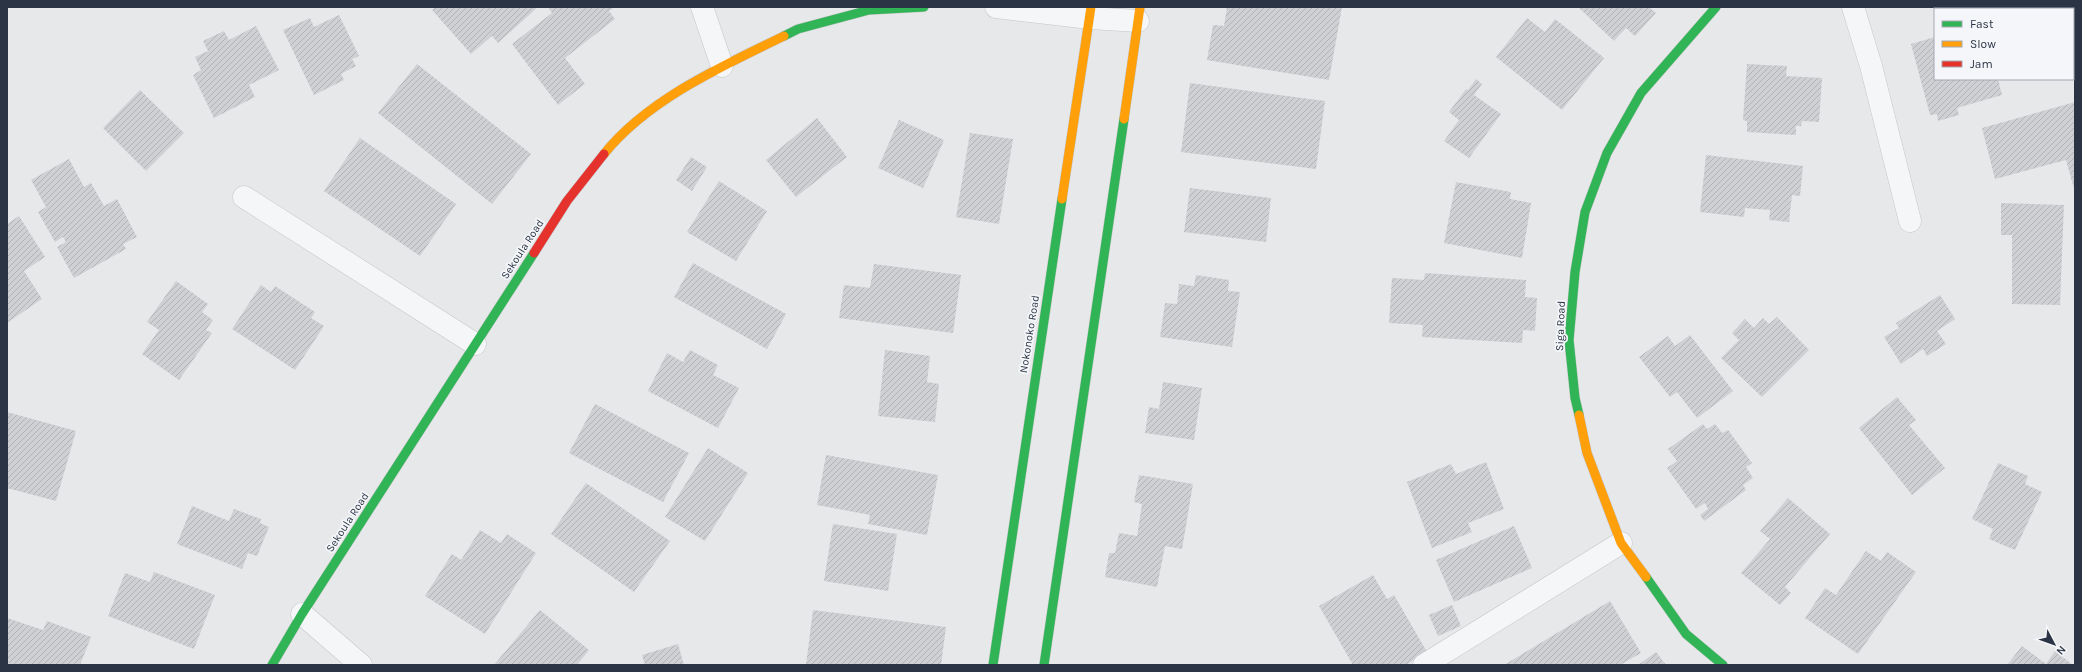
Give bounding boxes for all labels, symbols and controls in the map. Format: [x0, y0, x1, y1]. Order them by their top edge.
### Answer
legend [1934, 8, 2074, 80]
text: Fast [1970, 17, 1994, 31]
text: Slow [1970, 37, 1996, 51]
text: Jam [1970, 57, 1993, 71]
street label: Sekoula Road [498, 217, 546, 281]
street label: Nokonoko Road [1017, 294, 1042, 374]
street label: Siga Road [1553, 301, 1568, 351]
street label: Sekoula Road [323, 490, 371, 554]
north arrow [2034, 624, 2074, 664]
text: N [2054, 643, 2069, 657]

